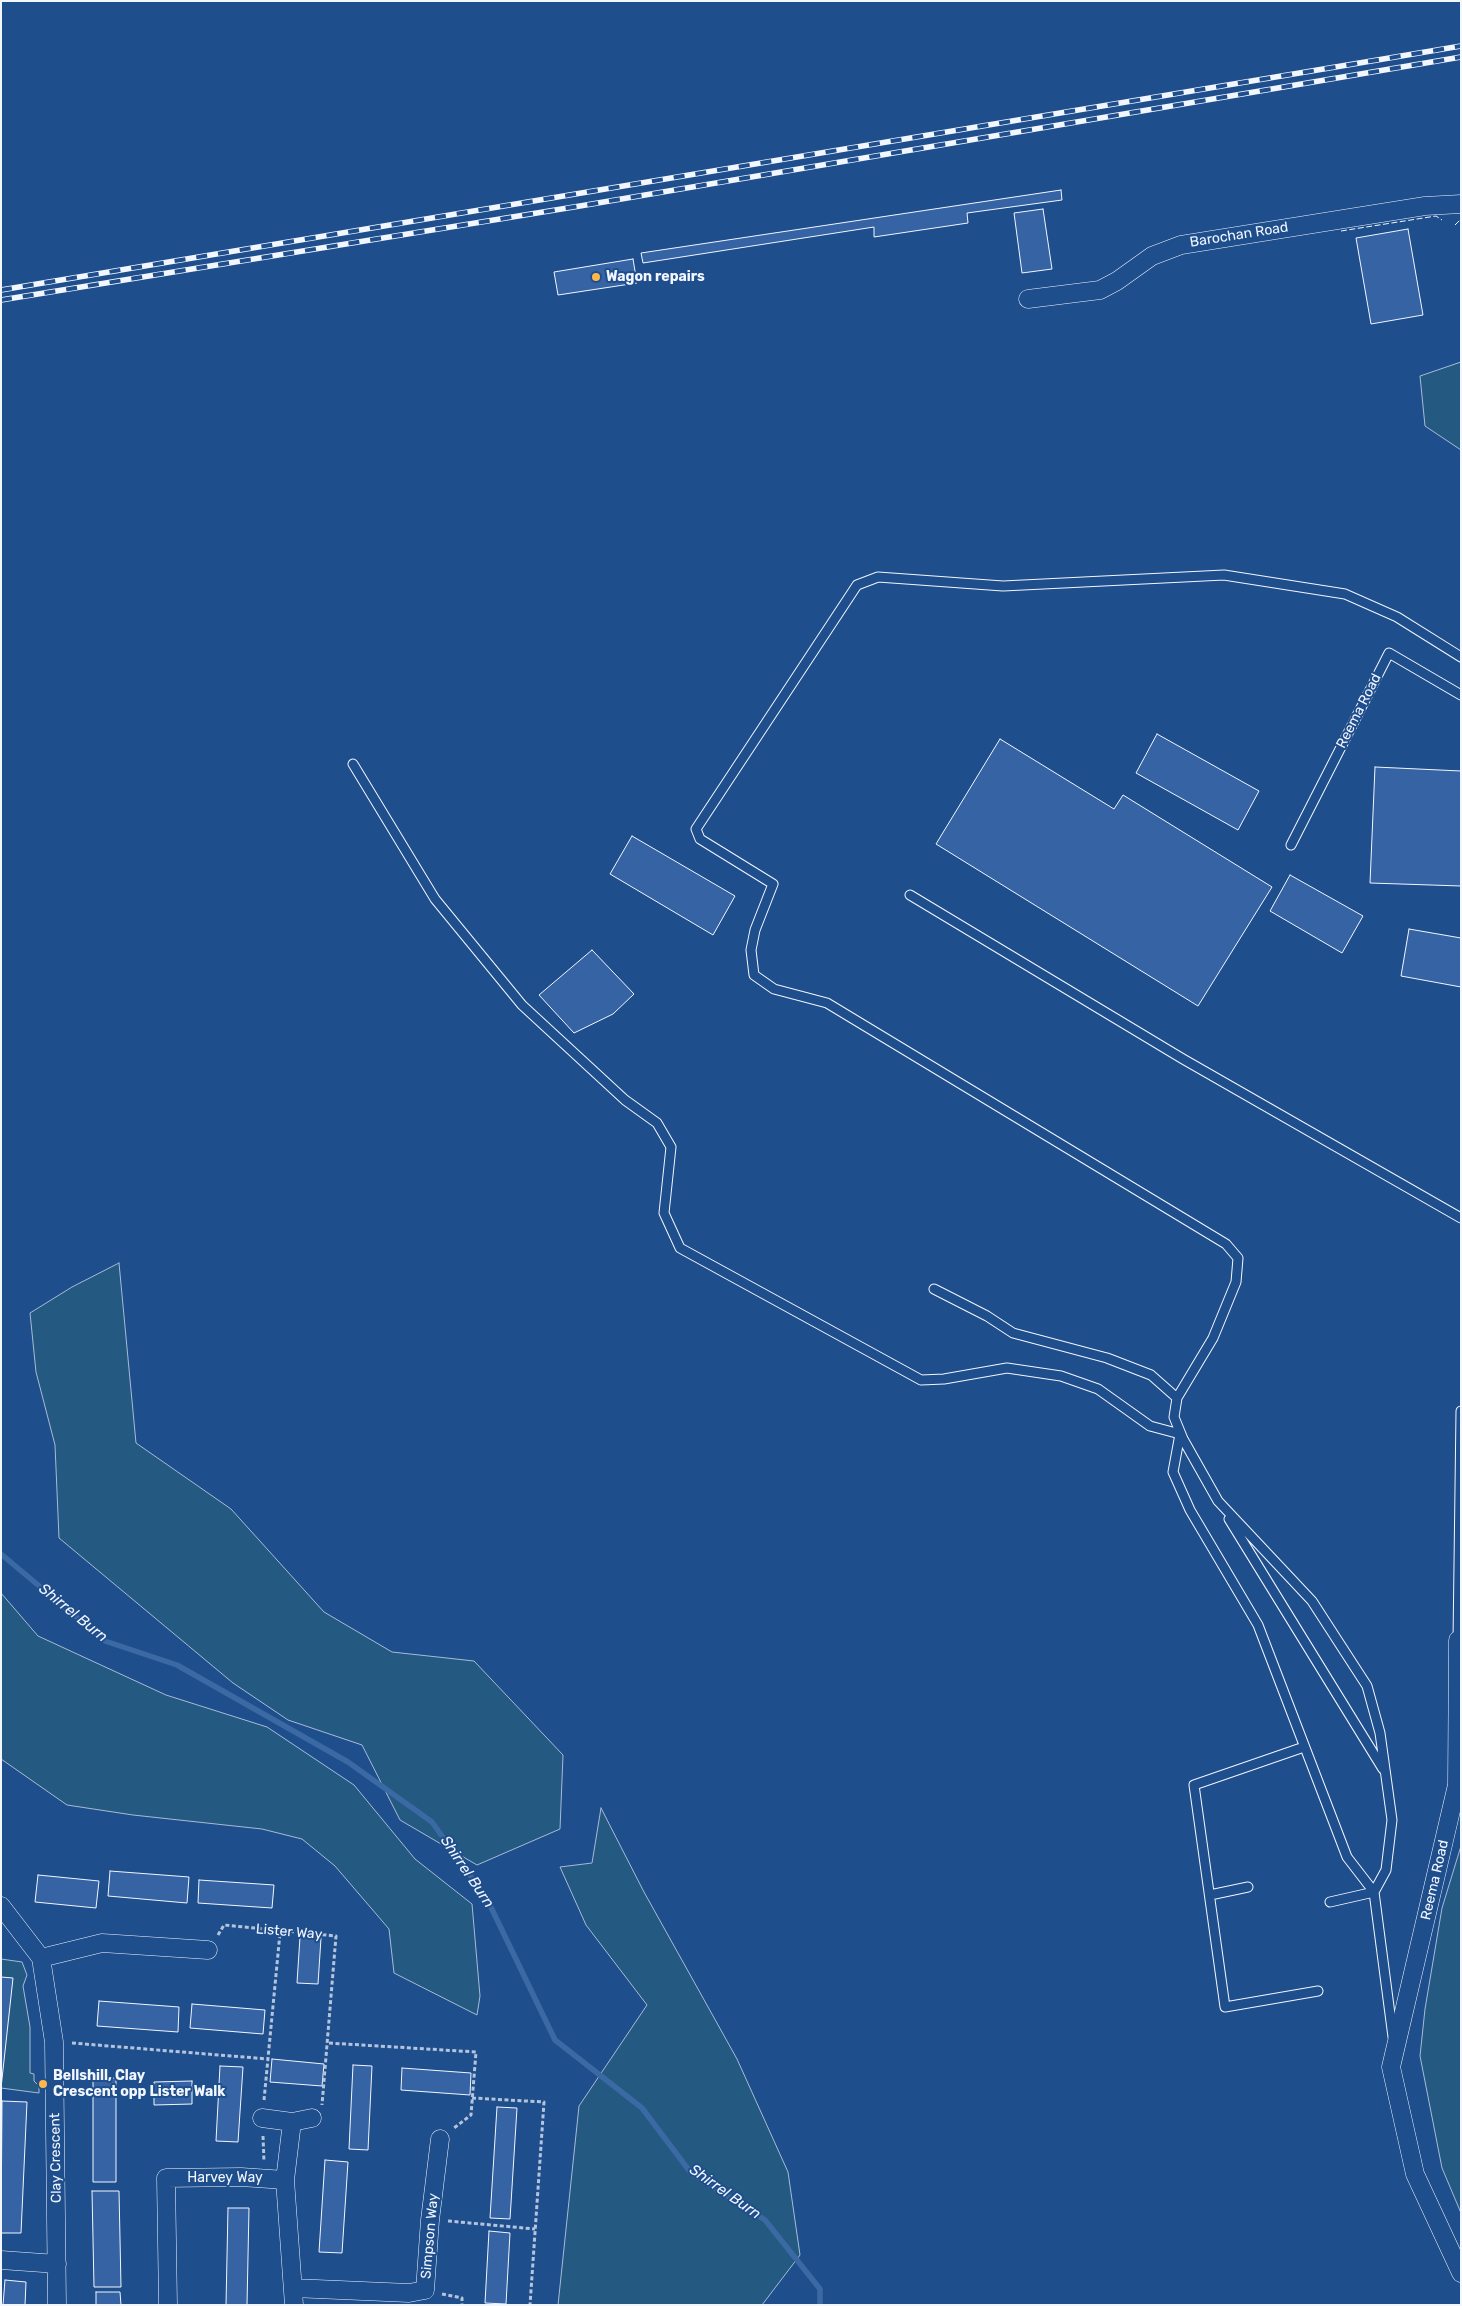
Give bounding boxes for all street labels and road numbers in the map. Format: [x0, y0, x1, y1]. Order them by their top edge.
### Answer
street label: Barochan Road [1189, 219, 1289, 251]
street label: Reema Road [1333, 671, 1385, 751]
street label: Reema Road [1418, 1838, 1452, 1922]
street label: Lister Way [255, 1921, 323, 1943]
street label: Clay Crescent [47, 2113, 65, 2203]
street label: Harvey Way [187, 2170, 263, 2186]
street label: Simpson Way [418, 2192, 442, 2280]

